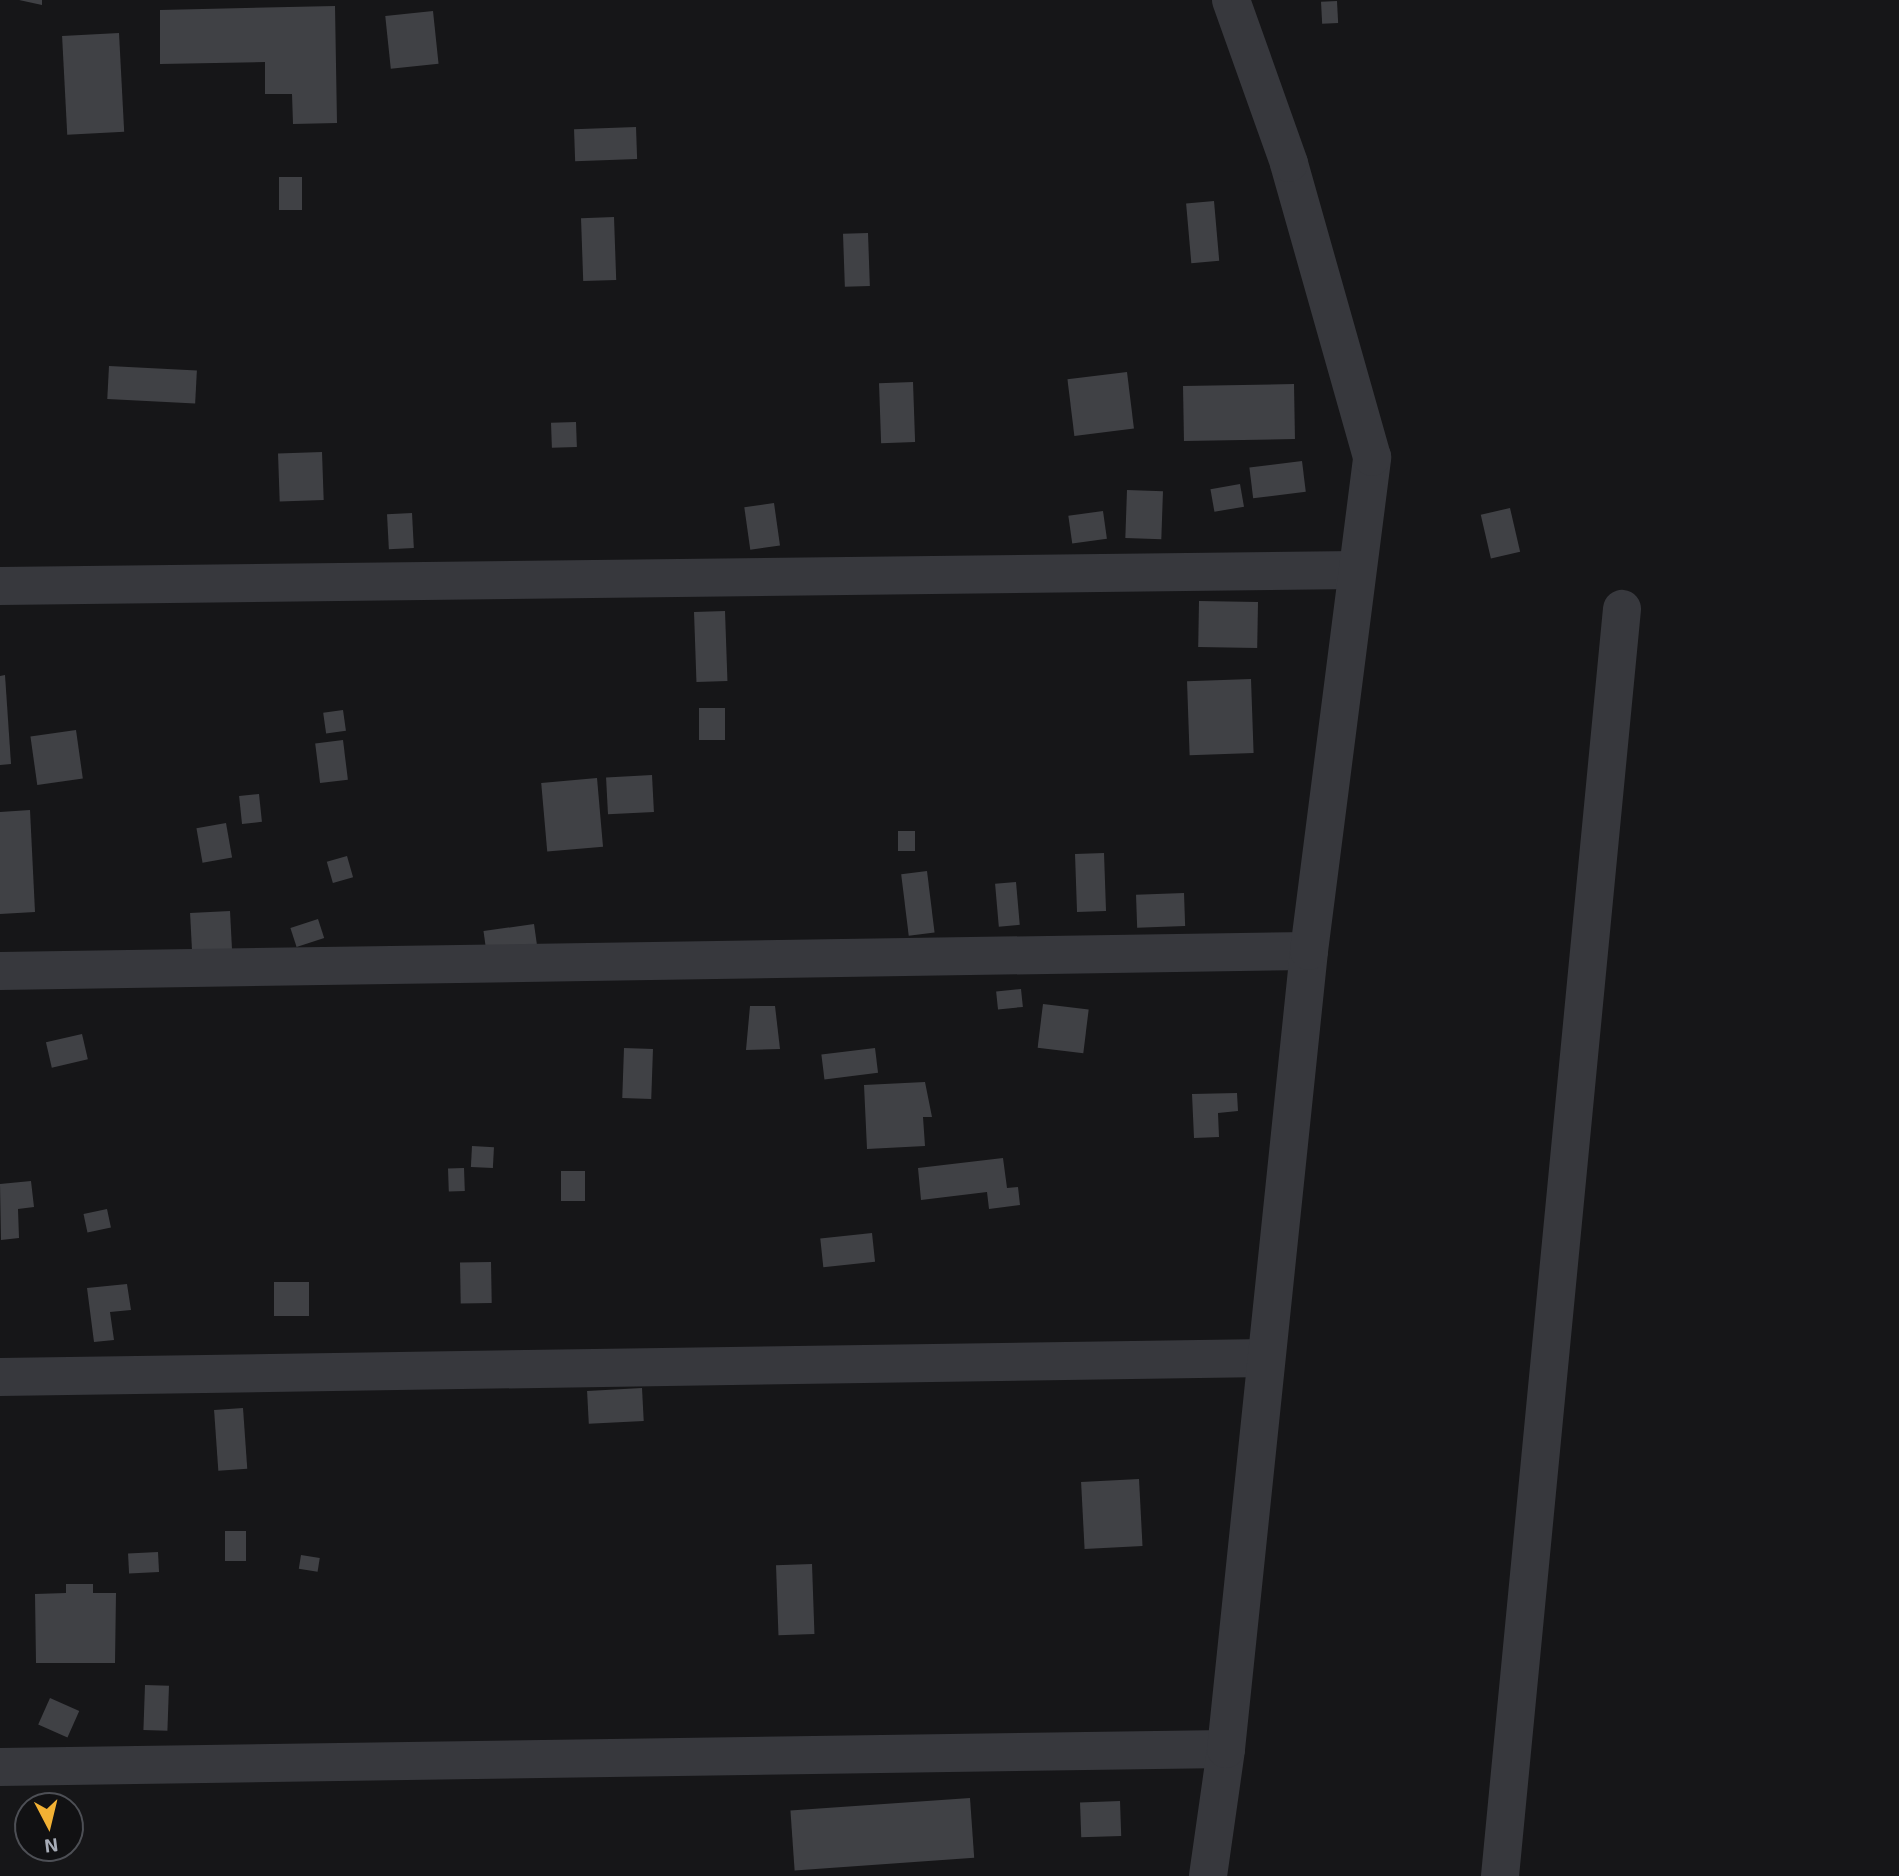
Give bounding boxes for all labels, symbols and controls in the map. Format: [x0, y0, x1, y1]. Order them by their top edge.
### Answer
north arrow [14, 1792, 84, 1862]
text: N [43, 1834, 60, 1859]

